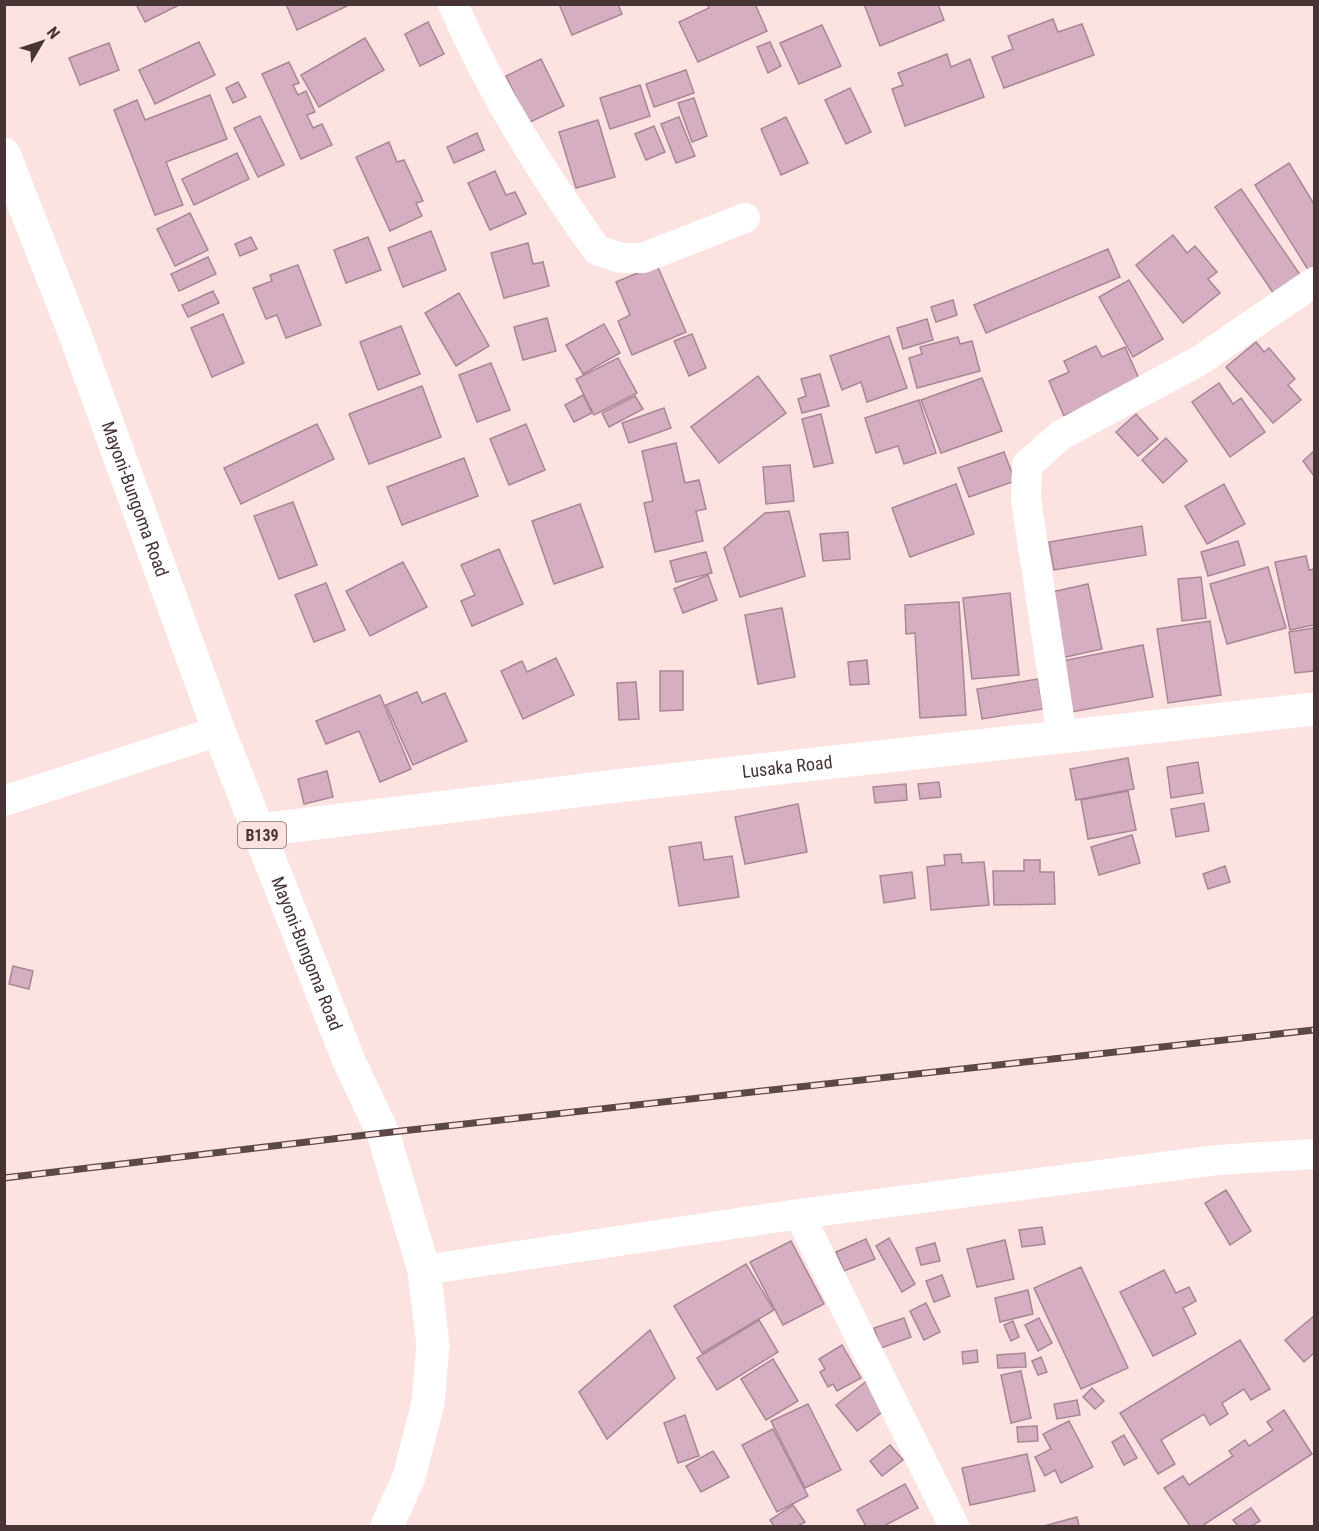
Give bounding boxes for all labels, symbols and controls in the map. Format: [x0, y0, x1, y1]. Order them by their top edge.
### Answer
north arrow [12, 12, 72, 72]
text: N [43, 23, 64, 43]
street label: Mayoni-Bungoma Road [98, 418, 173, 579]
street label: Lusaka Road [741, 751, 833, 782]
road number: B139 [238, 822, 286, 848]
street label: Mayoni-Bungoma Road [267, 873, 347, 1033]

